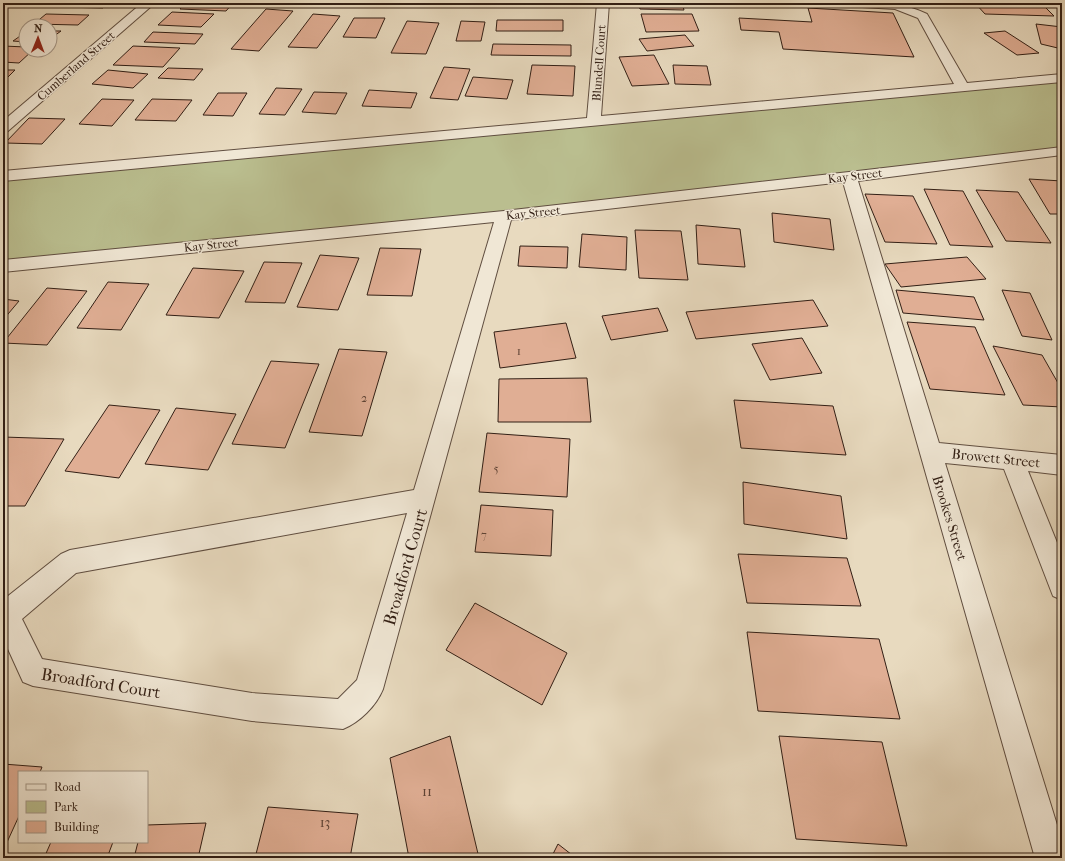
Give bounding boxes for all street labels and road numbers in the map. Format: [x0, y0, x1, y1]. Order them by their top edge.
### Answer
street label: Blundell Court [589, 24, 609, 102]
street label: Cumberland Street [34, 28, 118, 104]
street label: Kay Street [827, 166, 884, 186]
street label: Kay Street [505, 203, 562, 223]
street label: Kay Street [183, 235, 240, 255]
street label: Browett Street [951, 445, 1041, 472]
street label: Brookes Street [929, 474, 971, 563]
street label: Broadford Court [379, 506, 431, 628]
street label: Broadford Court [40, 664, 162, 702]

